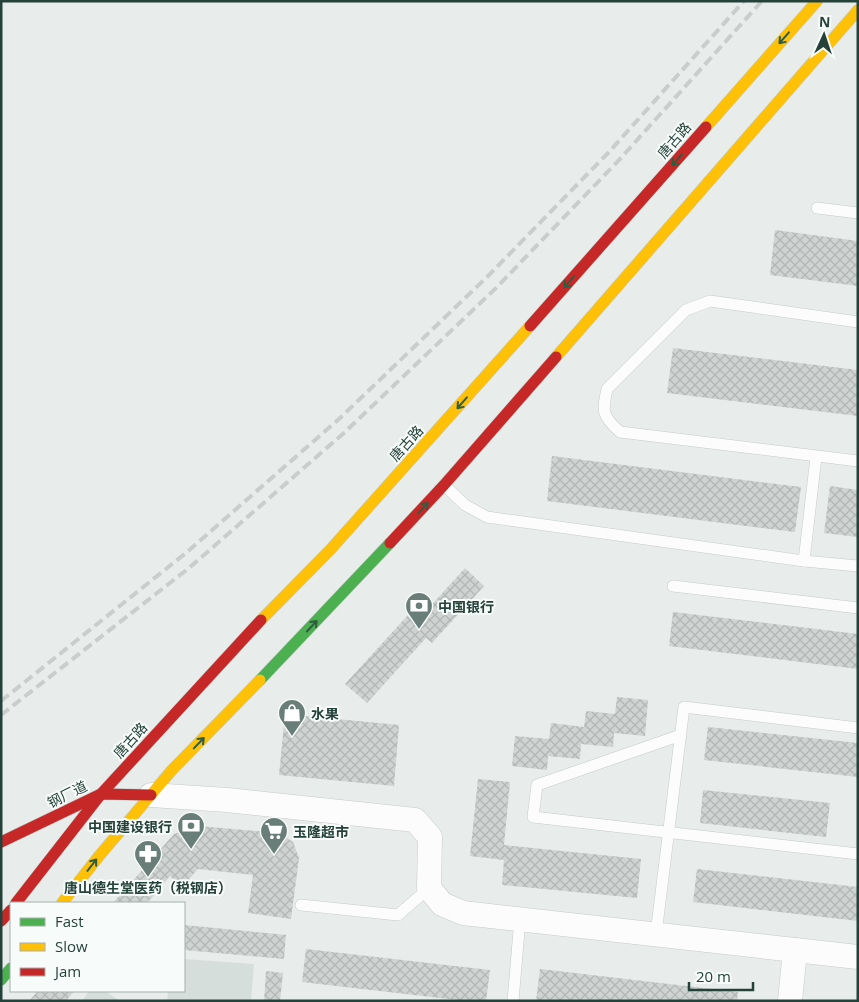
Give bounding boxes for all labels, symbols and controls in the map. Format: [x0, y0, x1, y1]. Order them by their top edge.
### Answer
north arrow [799, 10, 849, 60]
text: N [819, 12, 831, 31]
one-way arrow [778, 31, 790, 44]
street label: 唐古路 [653, 118, 695, 162]
one-way arrow [671, 153, 683, 166]
one-way arrow [563, 275, 575, 288]
one-way arrow [456, 397, 468, 410]
street label: 唐古路 [385, 421, 427, 465]
one-way arrow [417, 501, 429, 514]
bank icon: 中国银行 [404, 591, 434, 630]
place label: 中国银行 [438, 597, 494, 616]
one-way arrow [306, 619, 318, 632]
shop icon: 水果 [277, 698, 307, 737]
place label: 水果 [311, 704, 339, 723]
street label: 唐古路 [109, 718, 151, 762]
one-way arrow [193, 736, 205, 749]
street label: 钢厂道 [44, 776, 90, 812]
bank icon: 中国建设银行 [176, 811, 206, 850]
supermarket icon: 玉隆超市 [259, 816, 289, 855]
place label: 中国建设银行 [88, 817, 172, 836]
place label: 玉隆超市 [293, 822, 349, 841]
pharmacy icon: 唐山德生堂医药（税钢店） [133, 839, 163, 878]
one-way arrow [86, 859, 97, 872]
place label: 唐山德生堂医药（税钢店） [64, 878, 232, 897]
legend [10, 902, 185, 992]
text: Fast [55, 911, 84, 931]
text: Slow [55, 936, 88, 956]
scale bar [689, 960, 753, 992]
text: Jam [53, 961, 81, 981]
text: 20 m [696, 966, 731, 986]

